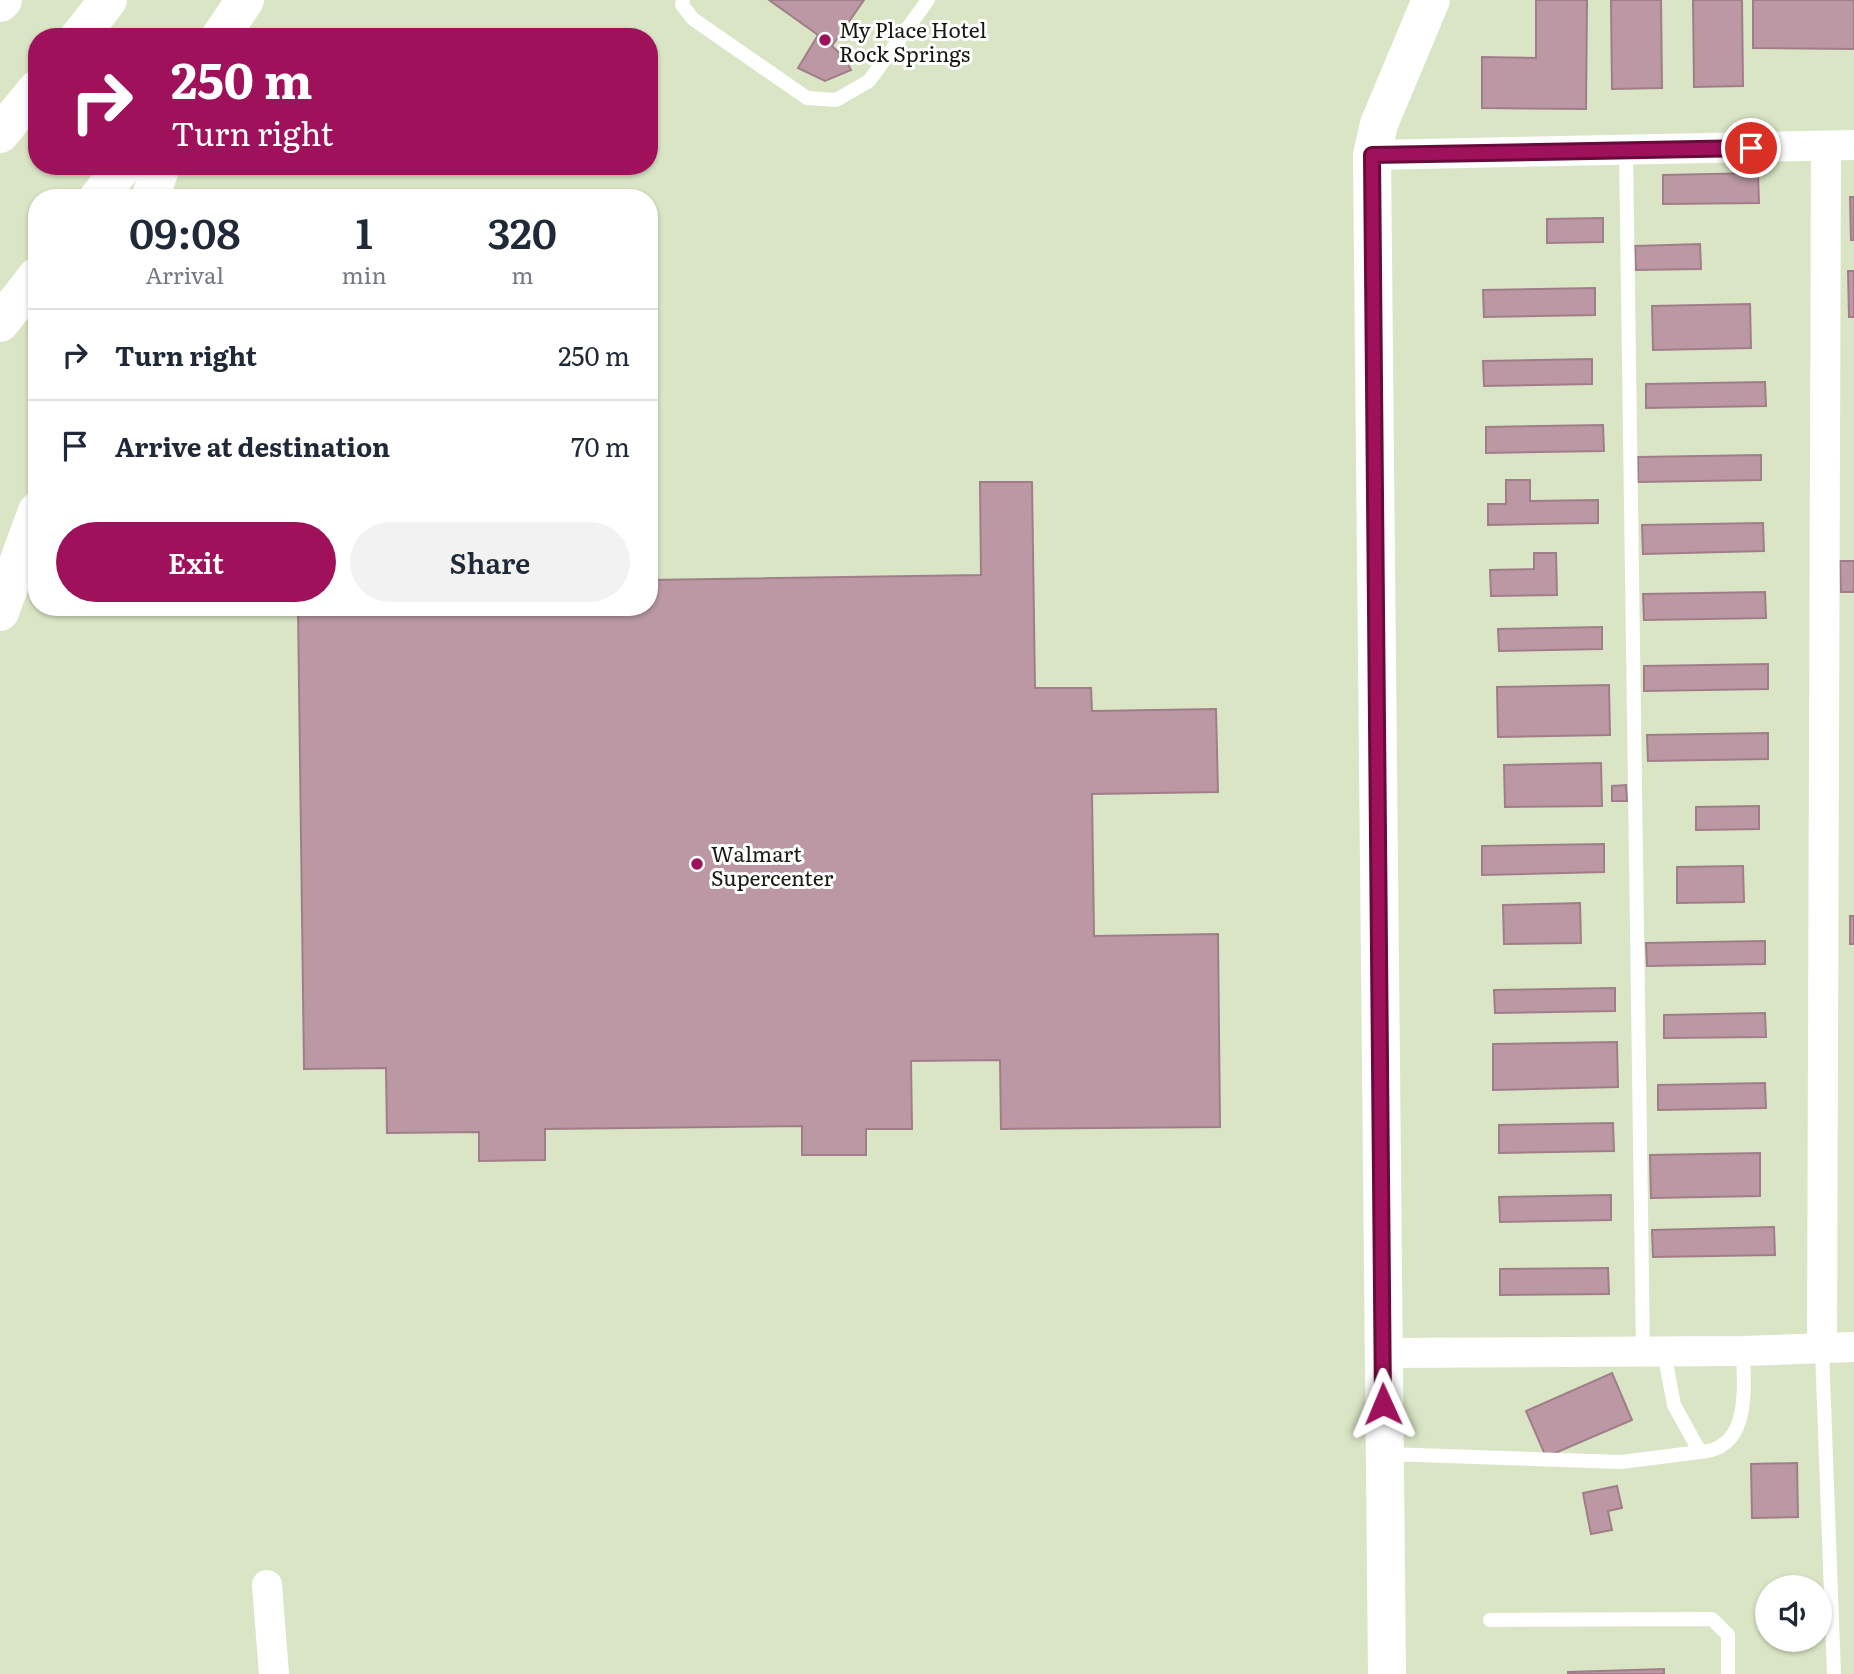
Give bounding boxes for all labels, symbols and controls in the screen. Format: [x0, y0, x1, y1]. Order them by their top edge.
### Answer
place label: My Place Hotel Rock Springs [839, 13, 986, 68]
marker: My Place Hotel Rock Springs [817, 32, 833, 48]
text: 250 m [171, 41, 313, 114]
icon: right [56, 56, 147, 147]
text: Turn right [171, 108, 333, 156]
pin [1721, 118, 1781, 178]
icon: arrive [1732, 129, 1770, 167]
text: 09:08 [129, 200, 241, 262]
text: 1 [355, 200, 373, 262]
text: 320 [488, 200, 557, 262]
text: Arrival [145, 257, 224, 291]
text: min [341, 257, 387, 291]
text: m [511, 257, 533, 291]
text: Turn right [115, 335, 257, 374]
text: 250 m [558, 335, 630, 374]
icon: right [56, 336, 94, 374]
text: Arrive at destination [115, 426, 390, 465]
text: 70 m [571, 426, 630, 465]
icon: arrive [56, 427, 94, 465]
button: Exit [56, 522, 336, 602]
button: Share [350, 522, 630, 602]
place label: Walmart Supercenter [711, 837, 833, 892]
marker: Walmart Supercenter [689, 856, 705, 872]
position arrow [1346, 1367, 1420, 1441]
map controls [1755, 1575, 1832, 1652]
button: sound [1755, 1575, 1832, 1652]

